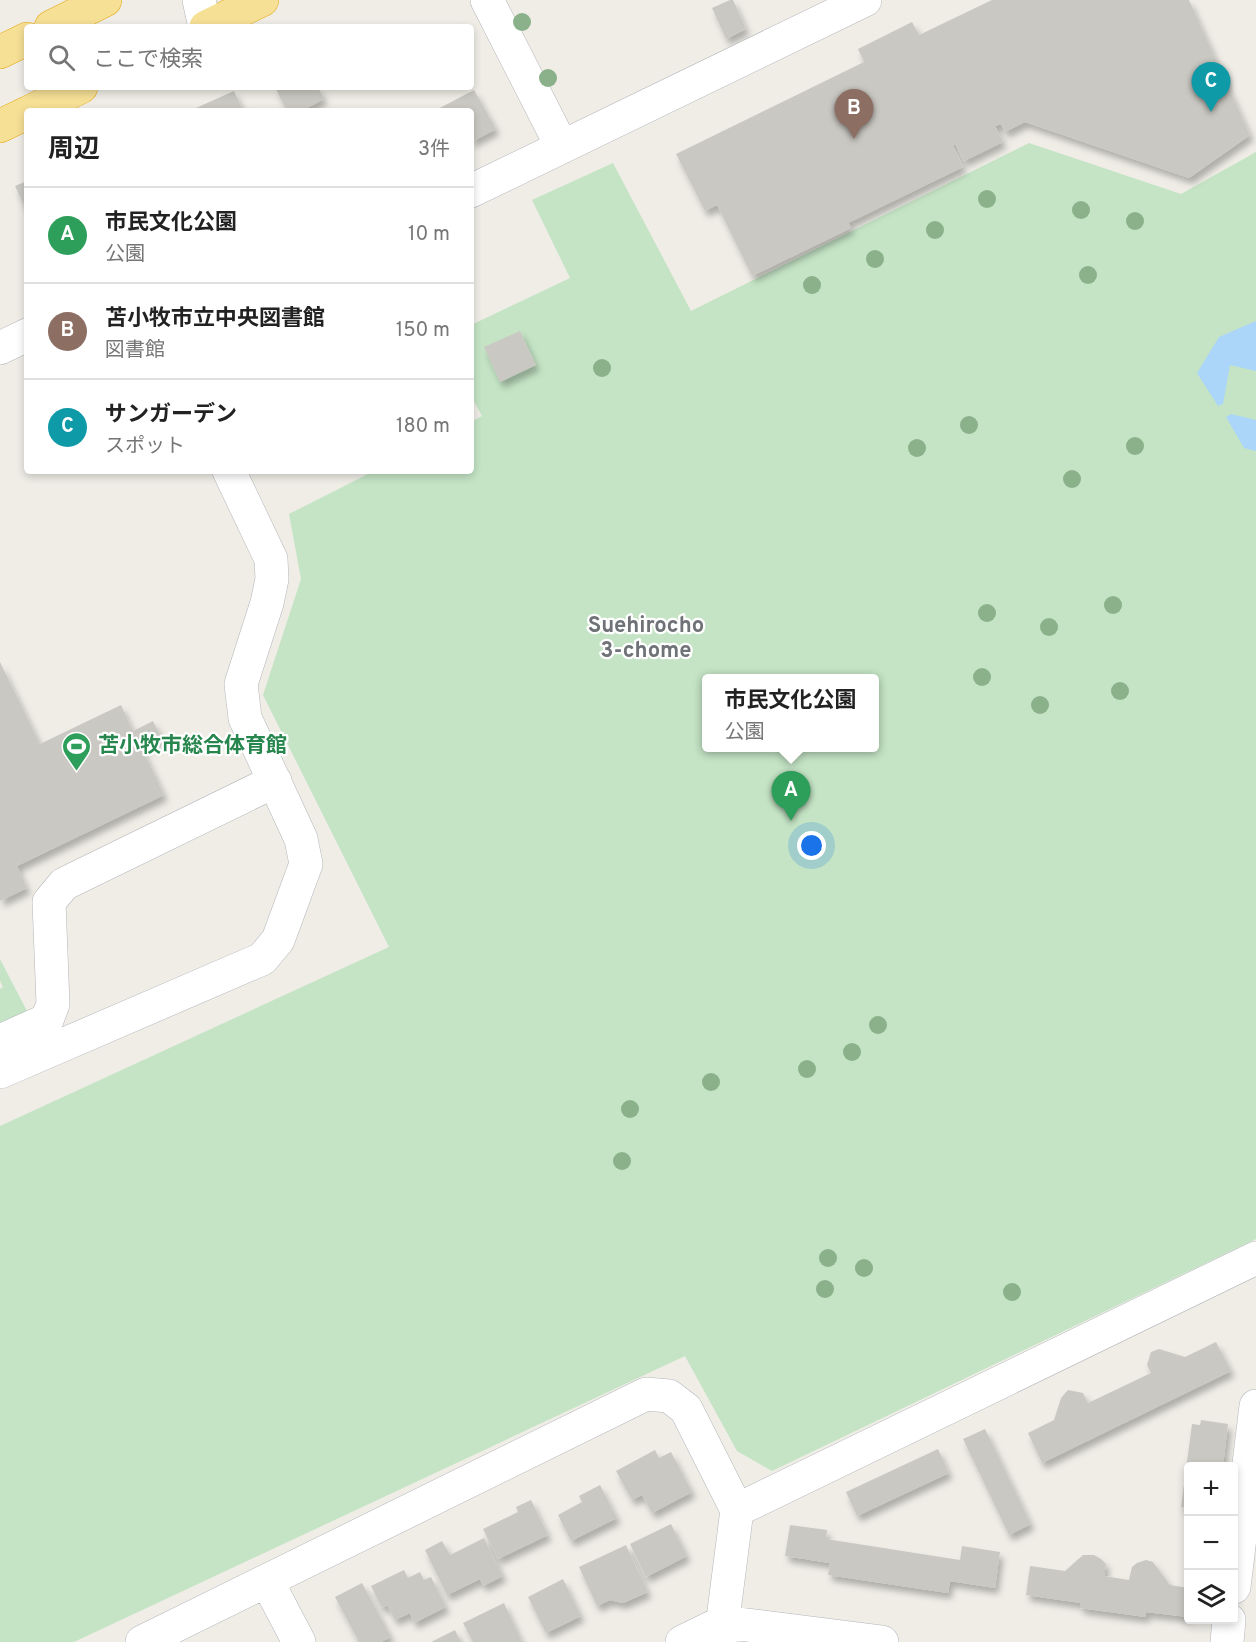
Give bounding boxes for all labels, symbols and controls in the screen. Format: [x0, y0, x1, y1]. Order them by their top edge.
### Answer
search box [24, 24, 474, 90]
icon: search [45, 41, 78, 74]
text: ここで検索 [93, 47, 203, 74]
pin: C [1192, 63, 1230, 112]
pin: B [834, 90, 874, 139]
text: 周辺 [48, 134, 100, 167]
text: 3件 [418, 137, 450, 163]
text: 市民文化公園 [105, 210, 237, 237]
text: A [60, 222, 75, 248]
text: 10 m [408, 222, 450, 248]
text: 公園 [105, 242, 145, 268]
text: 苫小牧市立中央図書館 [105, 306, 325, 333]
text: B [61, 318, 74, 344]
text: 150 m [396, 318, 450, 344]
text: 図書館 [105, 338, 165, 364]
text: サンガーデン [105, 402, 237, 429]
text: C [61, 414, 74, 440]
text: 180 m [396, 414, 450, 440]
text: スポット [105, 434, 185, 460]
district label: Suehirocho 3-chome [588, 613, 704, 665]
popup [702, 674, 879, 752]
text: 市民文化公園 [724, 688, 857, 715]
text: 公園 [724, 720, 764, 746]
sports icon: 苫小牧市総合体育館 [61, 730, 93, 772]
place label: 苫小牧市総合体育館 [98, 733, 287, 760]
pin: A [772, 772, 810, 821]
your location [797, 831, 826, 860]
map controls [1184, 1462, 1238, 1624]
button: + [1184, 1462, 1238, 1516]
button: − [1184, 1516, 1238, 1570]
button: layers [1184, 1570, 1238, 1624]

